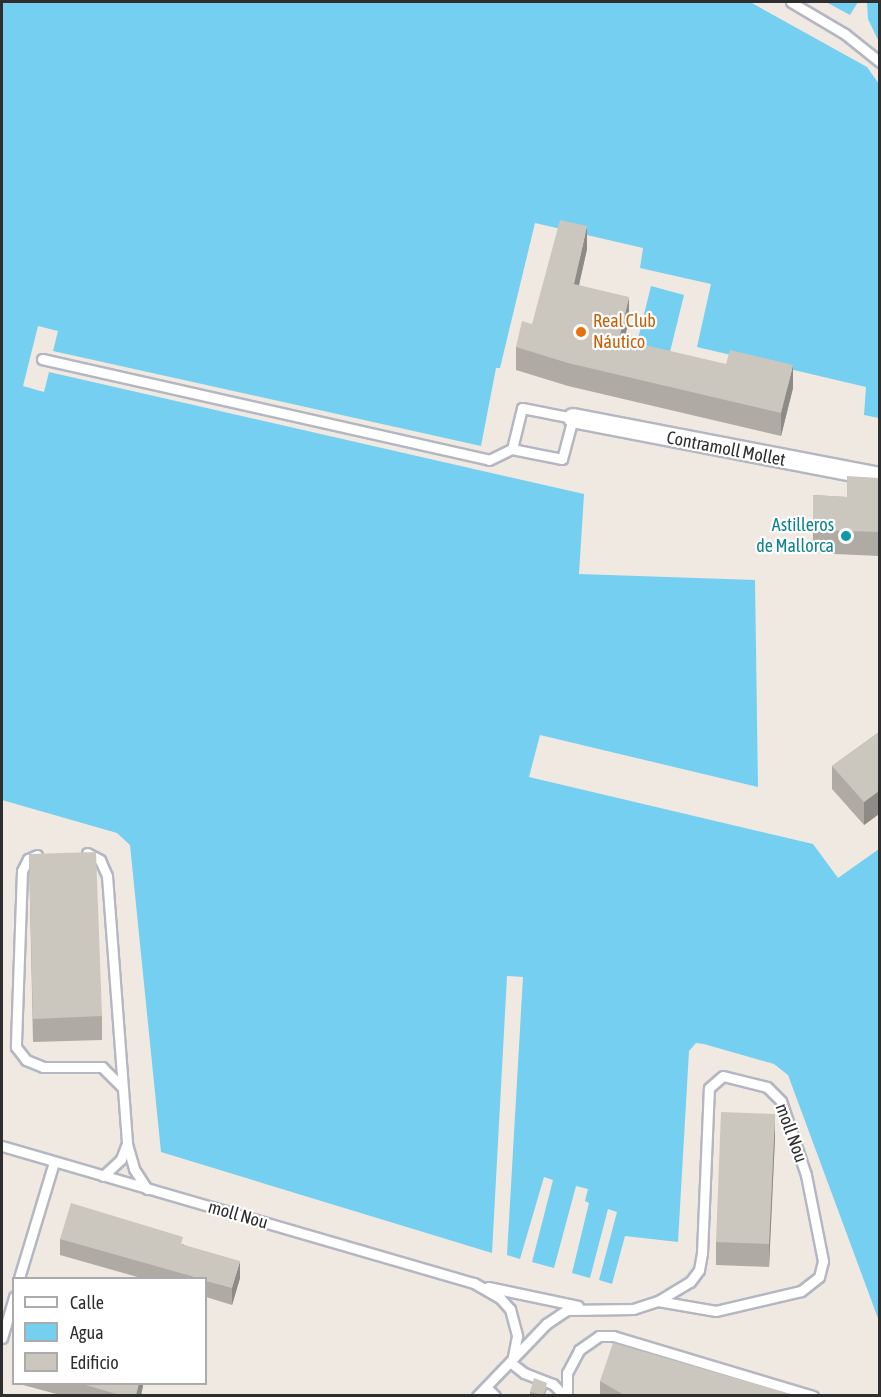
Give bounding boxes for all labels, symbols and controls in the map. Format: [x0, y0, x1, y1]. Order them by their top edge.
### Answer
place label: Real Club Náutico [593, 311, 656, 354]
marker: Real Club Náutico [574, 325, 588, 339]
street label: Contramoll Mollet [665, 427, 787, 471]
place label: Astilleros de Mallorca [756, 515, 834, 558]
marker: Astilleros de Mallorca [839, 529, 853, 543]
street label: moll Nou [770, 1101, 812, 1165]
street label: moll Nou [206, 1196, 270, 1234]
legend [12, 1277, 207, 1385]
text: Calle [70, 1292, 104, 1313]
text: Agua [70, 1322, 104, 1343]
text: Edificio [70, 1352, 119, 1373]

